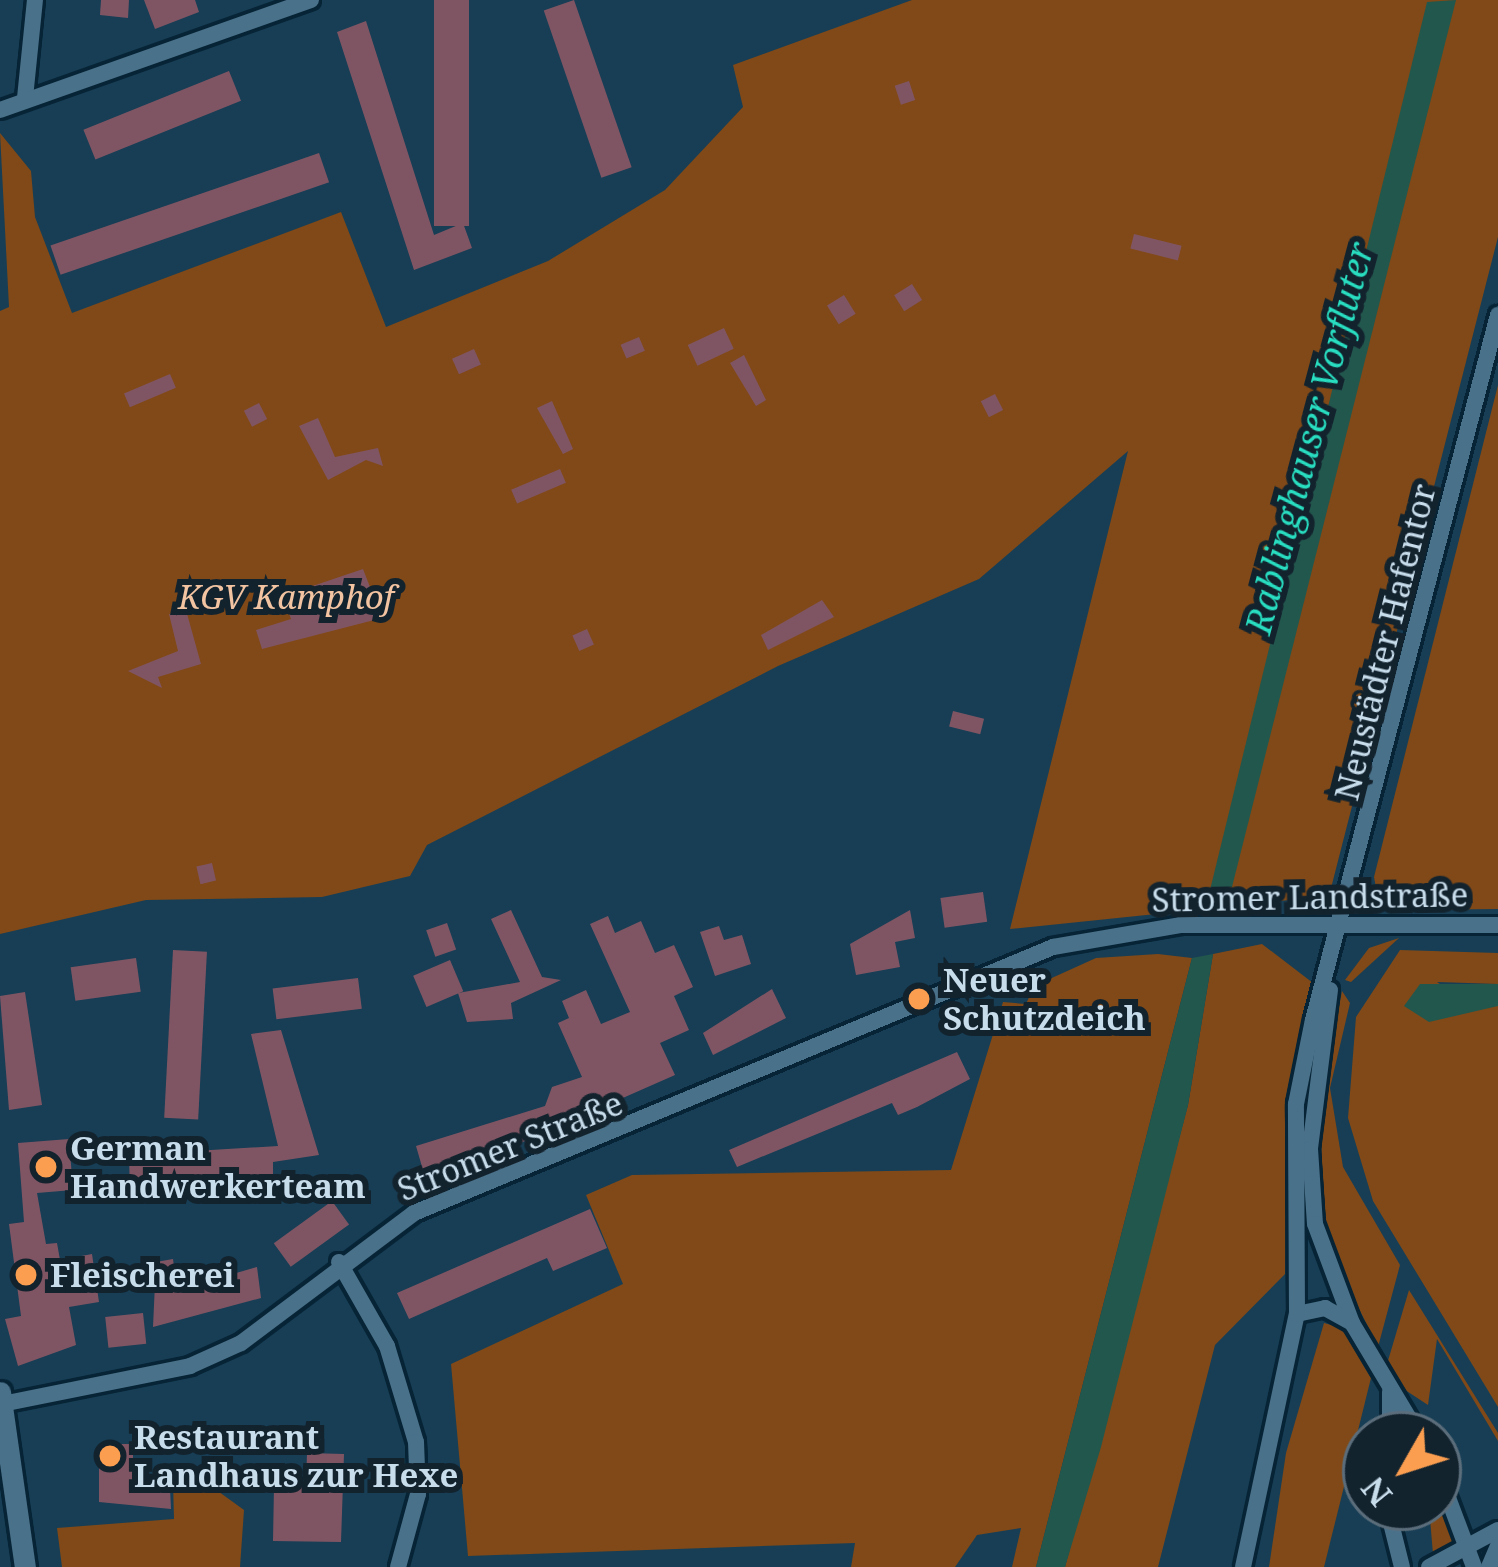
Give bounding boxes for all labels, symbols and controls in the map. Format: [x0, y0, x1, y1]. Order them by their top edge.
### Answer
water label: Rablinghauser Vorfluter [1236, 238, 1382, 638]
street label: Neustädter Hafentor [1327, 480, 1443, 804]
park label: KGV Kamphof [178, 577, 394, 617]
street label: Stromer Landstraße [1151, 874, 1469, 920]
place label: Neuer Schutzdeich [943, 960, 1146, 1038]
marker: Neuer Schutzdeich [906, 986, 932, 1012]
street label: Stromer Straße [392, 1083, 628, 1209]
place label: German Handwerkerteam [70, 1128, 366, 1206]
marker: German Handwerkerteam [33, 1154, 59, 1180]
place label: Fleischerei [50, 1255, 235, 1295]
marker: Fleischerei [13, 1262, 39, 1288]
north arrow [1342, 1411, 1462, 1531]
place label: Restaurant Landhaus zur Hexe [134, 1417, 458, 1495]
marker: Restaurant Landhaus zur Hexe [97, 1443, 123, 1469]
text: N [1350, 1468, 1402, 1516]

